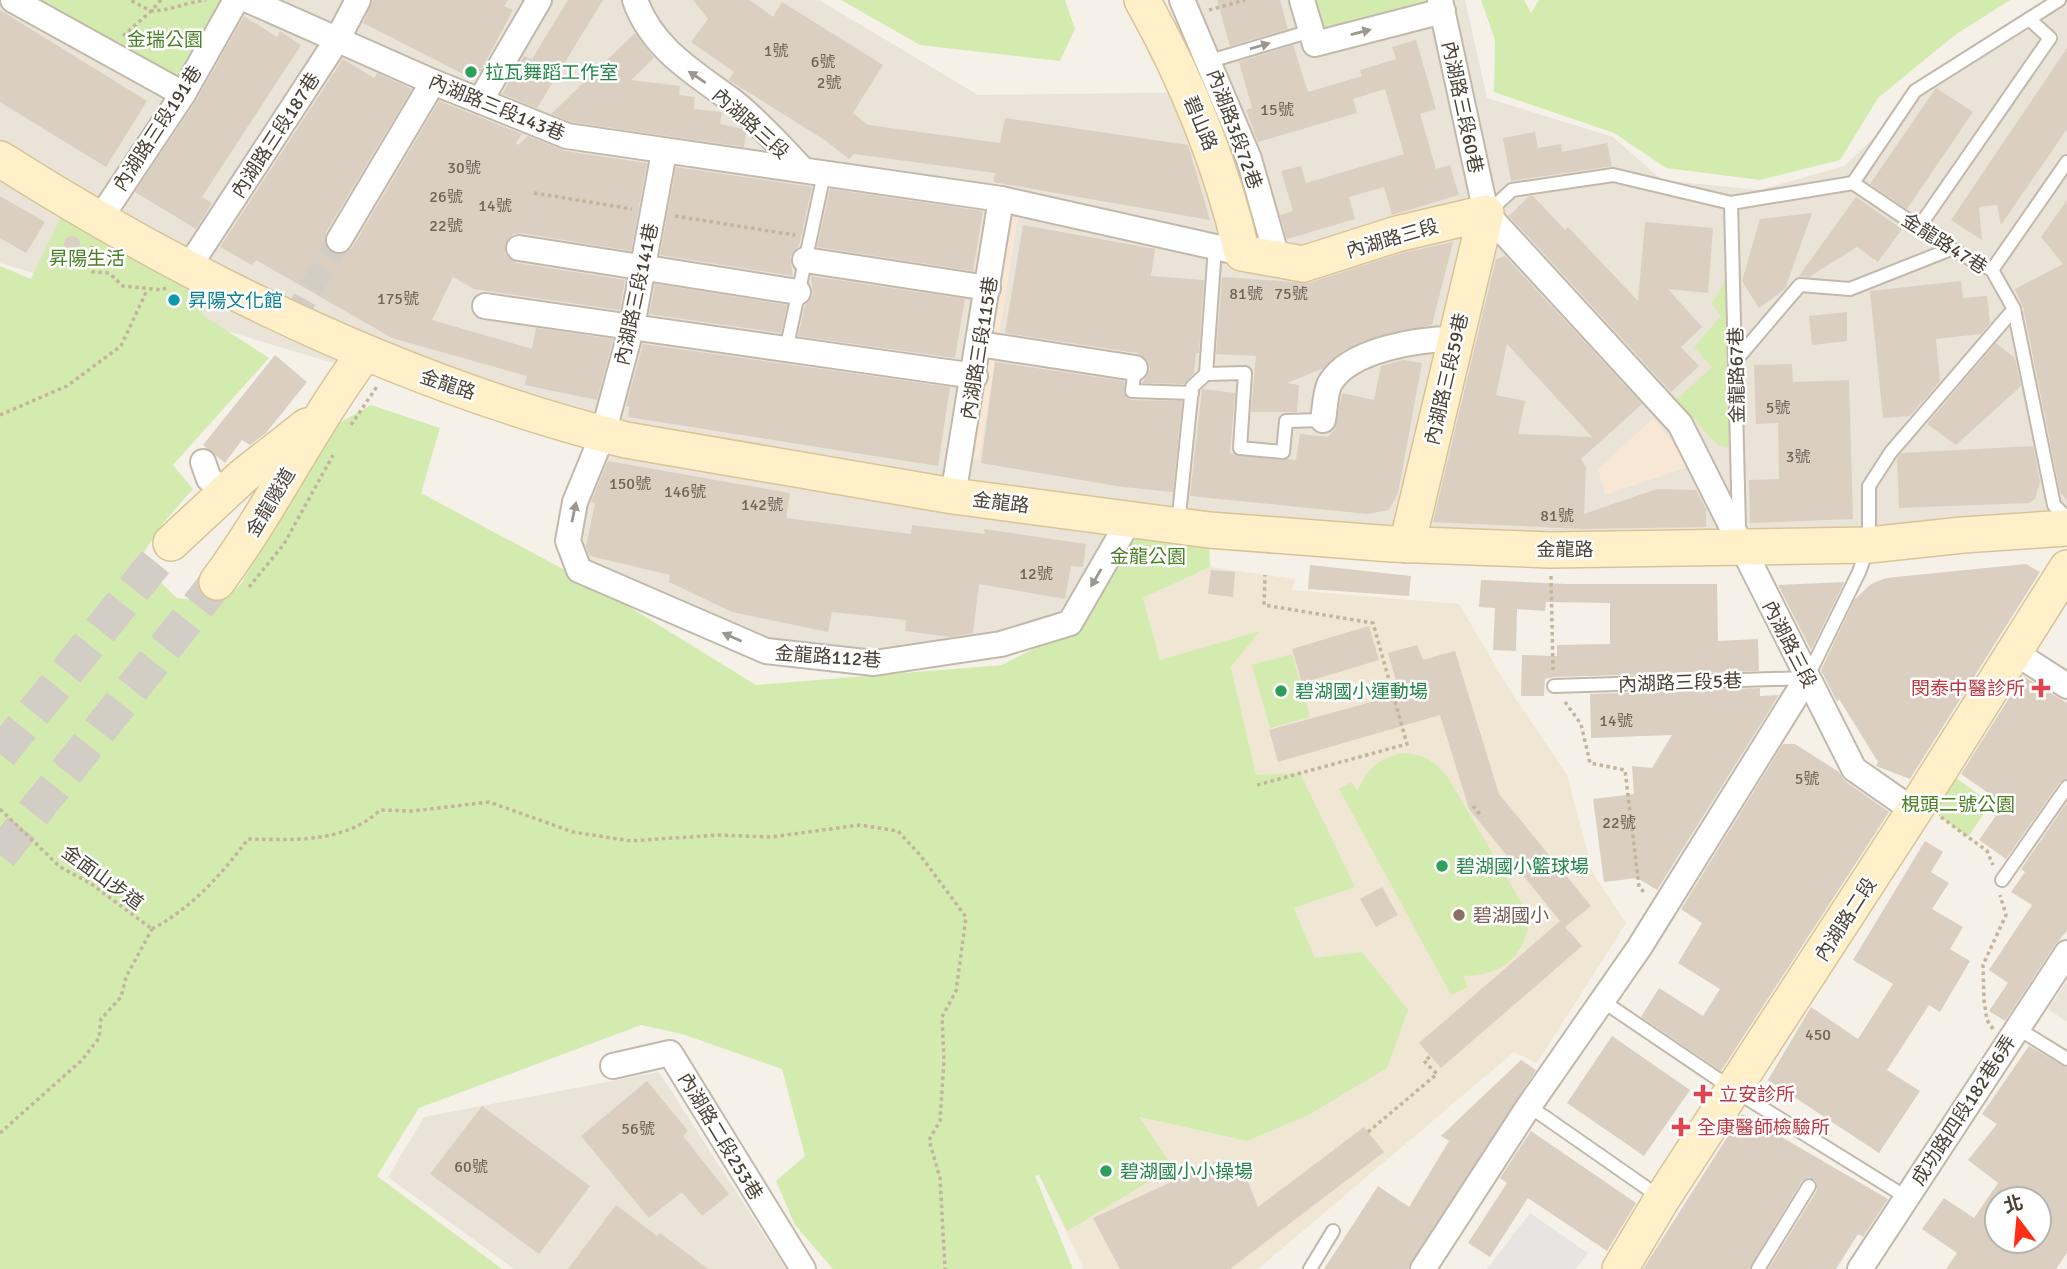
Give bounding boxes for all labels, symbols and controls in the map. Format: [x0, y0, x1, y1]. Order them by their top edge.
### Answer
one-way arrow [1350, 27, 1372, 38]
park label: 金瑞公園 [127, 28, 203, 52]
street label: 內湖路三段60巷 [1436, 39, 1488, 175]
one-way arrow [1250, 40, 1271, 50]
house number: 1號 [764, 41, 788, 61]
house number: 6號 [811, 52, 835, 72]
street label: 內湖路三段191巷 [108, 61, 207, 196]
place label: 拉瓦舞蹈工作室 [485, 61, 618, 85]
marker: 拉瓦舞蹈工作室 [463, 64, 479, 80]
street label: 內湖路3段72巷 [1201, 66, 1267, 193]
street label: 內湖路三段187巷 [226, 68, 325, 203]
street label: 內湖路三段143巷 [425, 70, 568, 146]
one-way arrow [688, 70, 706, 84]
house number: 2號 [817, 73, 841, 93]
street label: 內湖路三段 [707, 83, 794, 164]
street label: 碧山路 [1178, 92, 1222, 154]
house number: 15號 [1260, 100, 1294, 120]
house number: 30號 [447, 158, 481, 178]
house number: 26號 [429, 187, 463, 207]
house number: 14號 [478, 196, 512, 216]
street label: 金龍路47巷 [1897, 208, 1992, 280]
street label: 內湖路三段 [1343, 214, 1441, 264]
house number: 22號 [429, 216, 463, 236]
street label: 內湖路三段141巷 [610, 221, 664, 368]
park label: 昇陽生活 [49, 247, 125, 271]
street label: 內湖路三段115巷 [957, 275, 1003, 422]
house number: 81號 [1229, 284, 1263, 304]
house number: 75號 [1274, 284, 1308, 304]
place label: 昇陽文化館 [188, 289, 283, 313]
house number: 175號 [377, 289, 419, 309]
marker: 昇陽文化館 [166, 292, 182, 308]
street label: 內湖路三段59巷 [1420, 311, 1474, 447]
street label: 金龍路67巷 [1724, 327, 1750, 423]
street label: 金龍路 [417, 365, 479, 405]
house number: 5號 [1766, 398, 1790, 418]
house number: 3號 [1786, 447, 1810, 467]
street label: 金龍隧道 [241, 464, 301, 541]
house number: 150號 [609, 474, 651, 494]
house number: 146號 [664, 482, 706, 502]
street label: 金龍路 [971, 488, 1031, 518]
house number: 142號 [741, 495, 783, 515]
one-way arrow [568, 501, 579, 523]
house number: 81號 [1540, 506, 1574, 526]
street label: 金龍路 [1536, 538, 1594, 562]
park label: 金龍公園 [1110, 545, 1186, 569]
house number: 12號 [1019, 564, 1053, 584]
one-way arrow [1090, 569, 1102, 588]
street label: 內湖路三段 [1757, 597, 1821, 692]
one-way arrow [721, 631, 742, 642]
street label: 金龍路112巷 [774, 641, 882, 673]
street label: 內湖路三段5巷 [1618, 669, 1743, 697]
place label: 閔泰中醫診所 [1911, 677, 2025, 701]
marker: 閔泰中醫診所 [2031, 678, 2051, 698]
place label: 碧湖國小運動場 [1295, 680, 1428, 704]
marker: 碧湖國小運動場 [1273, 683, 1289, 699]
house number: 14號 [1599, 711, 1633, 731]
house number: 5號 [1795, 769, 1819, 789]
park label: 梘頭二號公園 [1901, 793, 2015, 817]
house number: 22號 [1602, 813, 1636, 833]
street label: 金面山步道 [57, 840, 148, 915]
place label: 碧湖國小籃球場 [1456, 855, 1589, 879]
marker: 碧湖國小籃球場 [1434, 858, 1450, 874]
street label: 內湖路二段 [1810, 873, 1882, 966]
place label: 碧湖國小 [1473, 904, 1549, 928]
marker: 碧湖國小 [1451, 907, 1467, 923]
house number: 450 [1805, 1025, 1831, 1045]
street label: 成功路四段182巷6弄 [1906, 1031, 2021, 1190]
street label: 內湖路二段253巷 [673, 1068, 768, 1205]
place label: 立安診所 [1719, 1083, 1795, 1107]
marker: 立安診所 [1693, 1084, 1713, 1104]
place label: 全康醫師檢驗所 [1697, 1116, 1830, 1140]
marker: 全康醫師檢驗所 [1671, 1117, 1691, 1137]
house number: 56號 [621, 1119, 655, 1139]
house number: 60號 [454, 1157, 488, 1177]
place label: 碧湖國小小操場 [1120, 1160, 1253, 1184]
marker: 碧湖國小小操場 [1098, 1163, 1114, 1179]
north arrow [1983, 1185, 2053, 1255]
text: 北 [2001, 1190, 2026, 1219]

